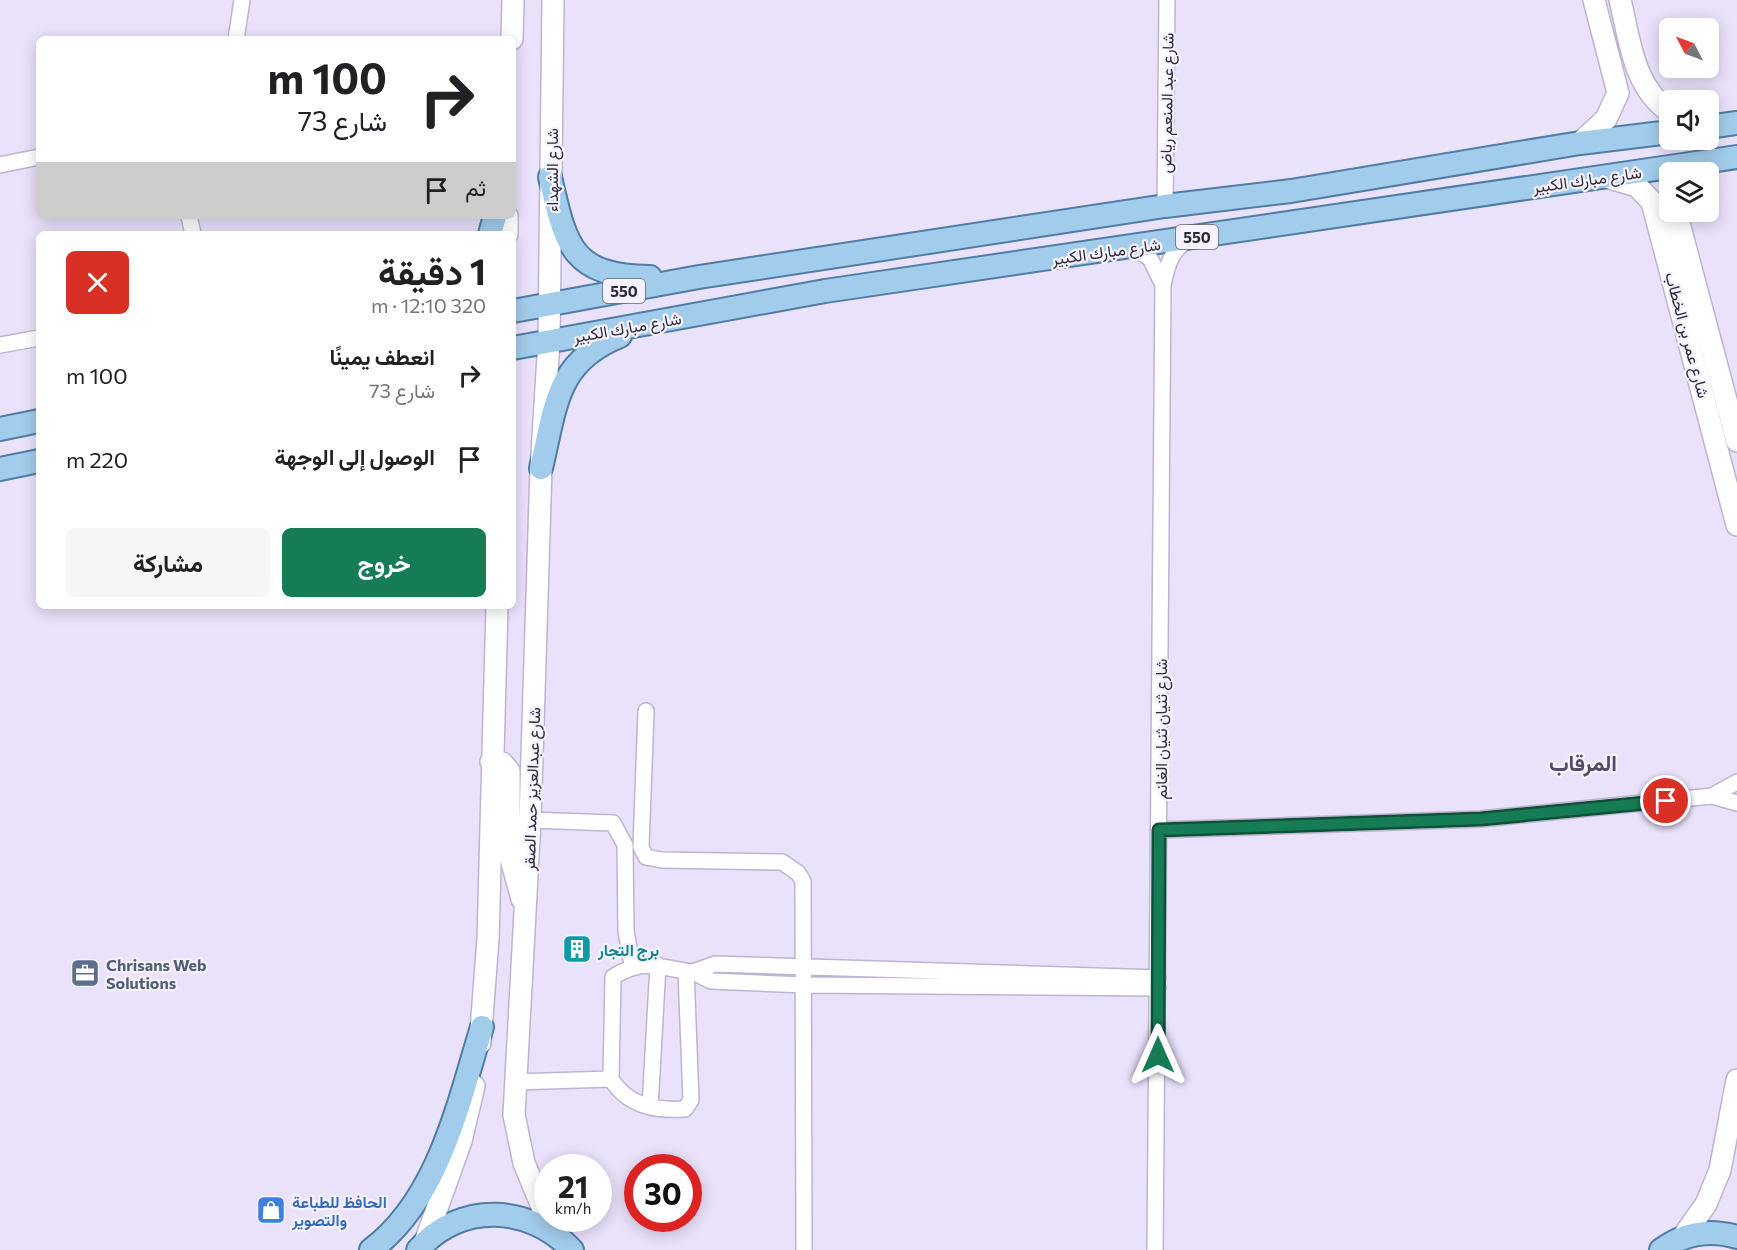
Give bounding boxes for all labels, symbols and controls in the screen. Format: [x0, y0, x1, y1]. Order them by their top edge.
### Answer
north arrow [1659, 18, 1719, 78]
map controls [1659, 18, 1719, 222]
street label: شارع عبد المنعم رياض [1155, 33, 1180, 173]
text: 100 m [267, 51, 387, 103]
icon: right [408, 60, 486, 138]
button: sound [1659, 90, 1719, 150]
text: شارع 73 [298, 104, 387, 137]
street label: شارع الشهداء [542, 128, 564, 212]
street label: شارع مبارك الكبير [1530, 162, 1643, 199]
button: layers [1659, 162, 1719, 222]
icon: arrive [420, 174, 453, 207]
text: ثم [465, 174, 486, 201]
road number: 550 [1176, 225, 1218, 249]
street label: شارع مبارك الكبير [1049, 234, 1162, 271]
text: 1 دقيقة [378, 248, 486, 292]
button: close [66, 251, 129, 314]
street label: شارع عمر بن الخطاب [1659, 270, 1714, 401]
road number: 550 [603, 279, 645, 303]
text: 320 m · 12:10 [371, 293, 486, 317]
street label: شارع مبارك الكبير [570, 308, 683, 349]
text: انعطف يمينًا [329, 343, 435, 370]
icon: right [453, 359, 486, 392]
text: 100 m [66, 362, 128, 389]
text: شارع 73 [369, 378, 435, 402]
text: الوصول إلى الوجهة [275, 443, 435, 470]
icon: arrive [453, 443, 486, 476]
text: 220 m [66, 446, 128, 473]
button: مشاركة [66, 528, 270, 597]
button: خروج [282, 528, 486, 597]
street label: شارع ثنيان ثنيان الغانم [1151, 659, 1173, 799]
street label: شارع عبدالعزيز حمد الصقر [519, 707, 546, 872]
district label: المرقاب [1549, 749, 1617, 777]
pin [1640, 775, 1691, 826]
icon: arrive [1649, 784, 1682, 817]
building icon: برج التجار [561, 933, 593, 965]
place label: برج التجار [597, 940, 659, 961]
place label: Chrisans Web Solutions [106, 955, 206, 992]
office icon: Chrisans Web Solutions [69, 957, 101, 989]
position arrow [1126, 1023, 1190, 1087]
speed limit sign: 30 [624, 1154, 702, 1232]
text: 21 [558, 1167, 588, 1204]
place label: الحافظ للطباعة والتصوير [291, 1192, 387, 1231]
shop icon: الحافظ للطباعة والتصوير [255, 1194, 287, 1226]
text: km/h [555, 1199, 591, 1217]

